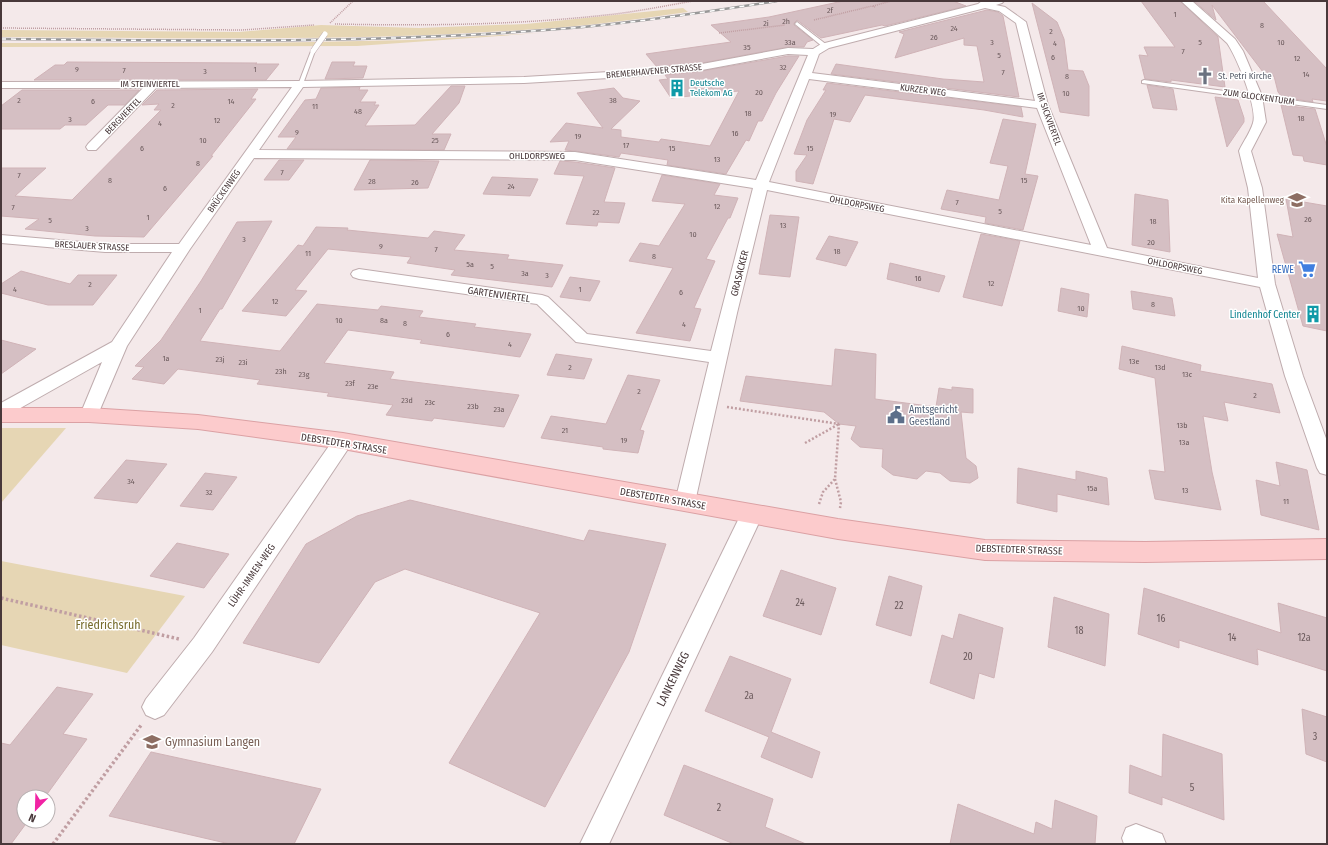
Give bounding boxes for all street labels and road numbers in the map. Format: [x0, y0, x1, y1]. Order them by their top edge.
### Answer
street label: BREMERHAVENER STRASSE [606, 62, 702, 80]
street label: IM STEINVIERTEL [120, 79, 180, 89]
street label: KURZER WEG [899, 82, 947, 98]
street label: ZUM GLOCKENTURM [1223, 87, 1295, 107]
street label: IM SICKVIERTEL [1035, 91, 1063, 147]
street label: BERGVIERTEL [103, 95, 143, 137]
street label: OHLDORPSWEG [509, 151, 565, 161]
street label: BRÜCKENWEG [206, 168, 242, 214]
street label: OHLDORPSWEG [829, 194, 885, 214]
street label: BRESLAUER STRASSE [54, 239, 130, 253]
street label: GRASACKER [728, 248, 752, 298]
street label: OHLDORPSWEG [1147, 256, 1203, 276]
street label: GARTENVIERTEL [467, 285, 531, 305]
street label: DEBSTEDTER STRASSE [300, 431, 388, 457]
street label: DEBSTEDTER STRASSE [619, 486, 707, 512]
street label: LÜHR-IMMEN-WEG [225, 541, 278, 609]
street label: DEBSTEDTER STRASSE [975, 542, 1063, 558]
street label: LANKENWEG [654, 649, 692, 709]

